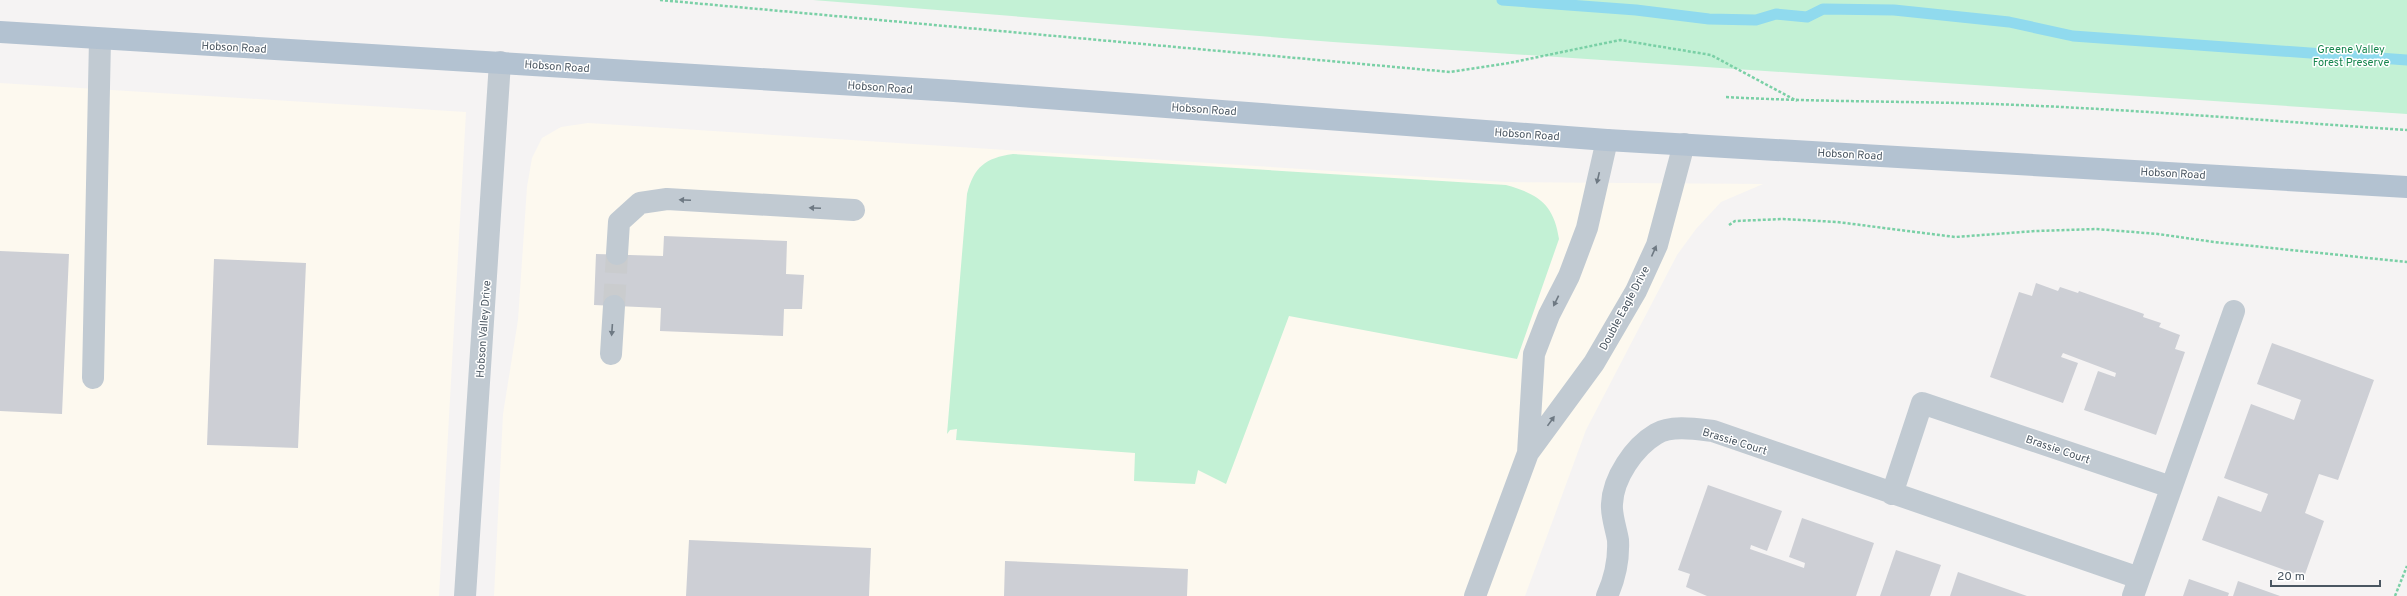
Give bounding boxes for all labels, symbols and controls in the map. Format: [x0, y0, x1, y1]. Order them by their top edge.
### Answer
street label: Hobson Road [201, 39, 267, 57]
park label: Greene Valley Forest Preserve [2313, 43, 2389, 70]
street label: Hobson Road [524, 58, 590, 76]
street label: Hobson Road [847, 79, 913, 97]
street label: Hobson Road [1171, 101, 1237, 119]
street label: Hobson Road [1494, 126, 1560, 144]
street label: Hobson Road [1817, 146, 1883, 164]
street label: Hobson Road [2140, 165, 2206, 183]
one-way arrow [1595, 172, 1601, 184]
one-way arrow [679, 197, 691, 204]
one-way arrow [808, 205, 821, 211]
one-way arrow [1651, 245, 1657, 256]
street label: Double Eagle Drive [1597, 264, 1653, 353]
street label: Hobson Valley Drive [474, 280, 494, 378]
one-way arrow [1553, 295, 1560, 306]
one-way arrow [609, 324, 616, 336]
one-way arrow [1547, 416, 1555, 427]
street label: Brassie Court [1701, 425, 1769, 458]
street label: Brassie Court [2024, 432, 2092, 467]
scale bar [2271, 562, 2380, 588]
text: 20 m [2277, 569, 2305, 585]

